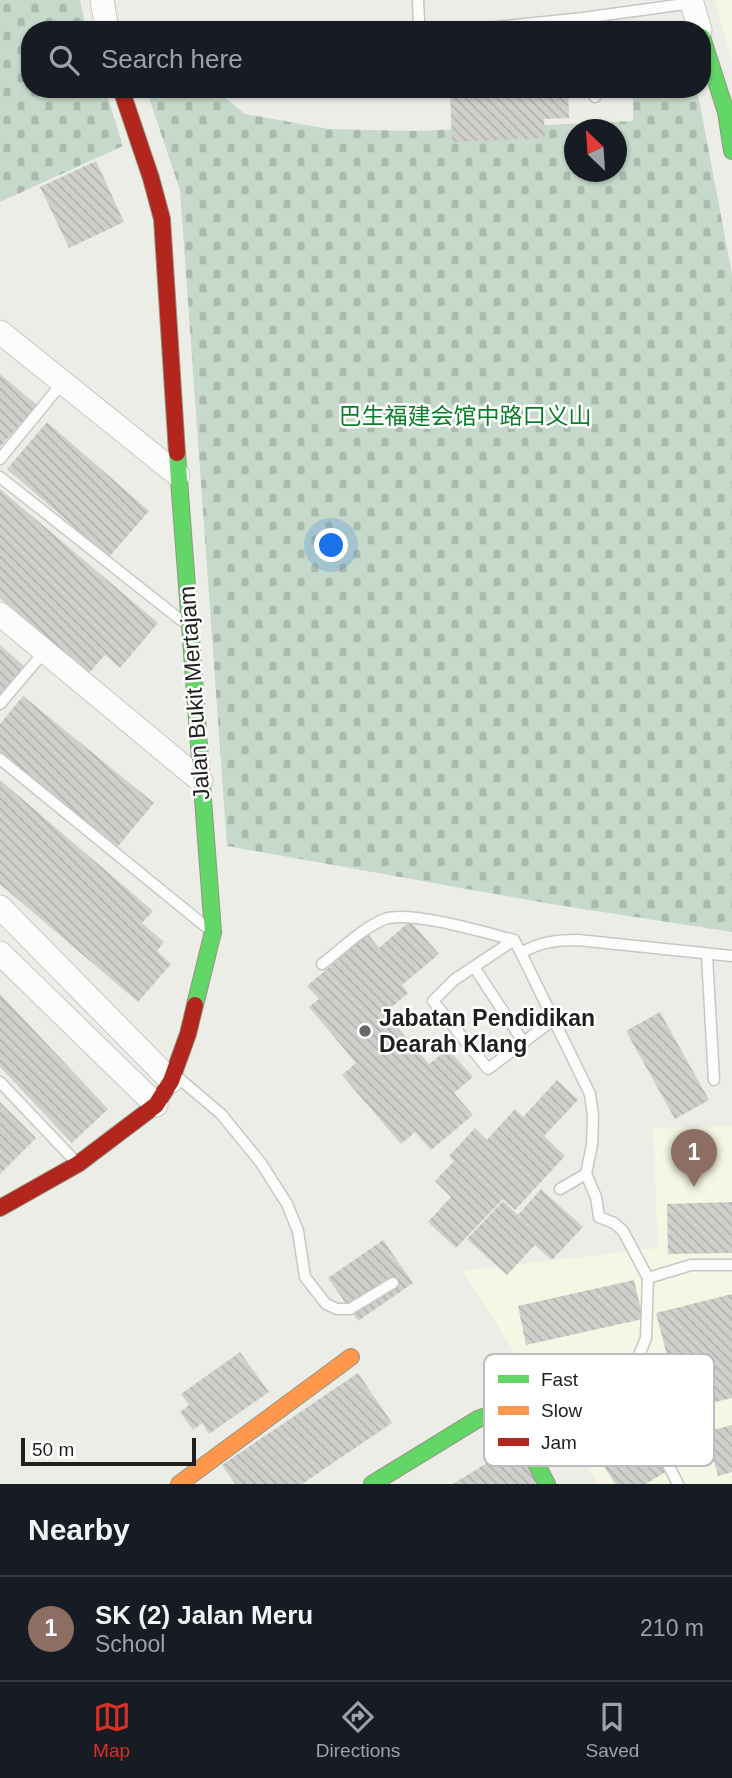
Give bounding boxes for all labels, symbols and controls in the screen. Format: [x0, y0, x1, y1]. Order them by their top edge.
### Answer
search box [21, 21, 711, 98]
icon: search [45, 41, 83, 79]
text: Search here [101, 44, 243, 74]
north arrow [564, 119, 627, 182]
park label: 巴生福建会馆中路口义山 [339, 403, 592, 429]
your location [314, 528, 348, 562]
street label: Jalan Bukit Mertajam [174, 585, 214, 801]
place label: Jabatan Pendidikan Dearah Klang [379, 1005, 595, 1057]
marker: Jabatan Pendidikan Dearah Klang [357, 1023, 373, 1039]
pin: 1 [671, 1129, 717, 1187]
legend [484, 1354, 714, 1466]
text: Fast [541, 1369, 579, 1390]
text: Slow [541, 1400, 582, 1421]
text: Jam [541, 1432, 577, 1453]
scale bar [21, 1435, 196, 1467]
text: 50 m [32, 1439, 74, 1460]
text: Nearby [28, 1513, 130, 1546]
text: SK (2) Jalan Meru [95, 1600, 313, 1630]
text: 1 [45, 1615, 57, 1641]
text: 210 m [640, 1615, 704, 1641]
text: School [95, 1631, 165, 1657]
tab: Map [93, 1698, 131, 1762]
tab: Directions [316, 1698, 400, 1762]
tab: Saved [585, 1698, 639, 1762]

